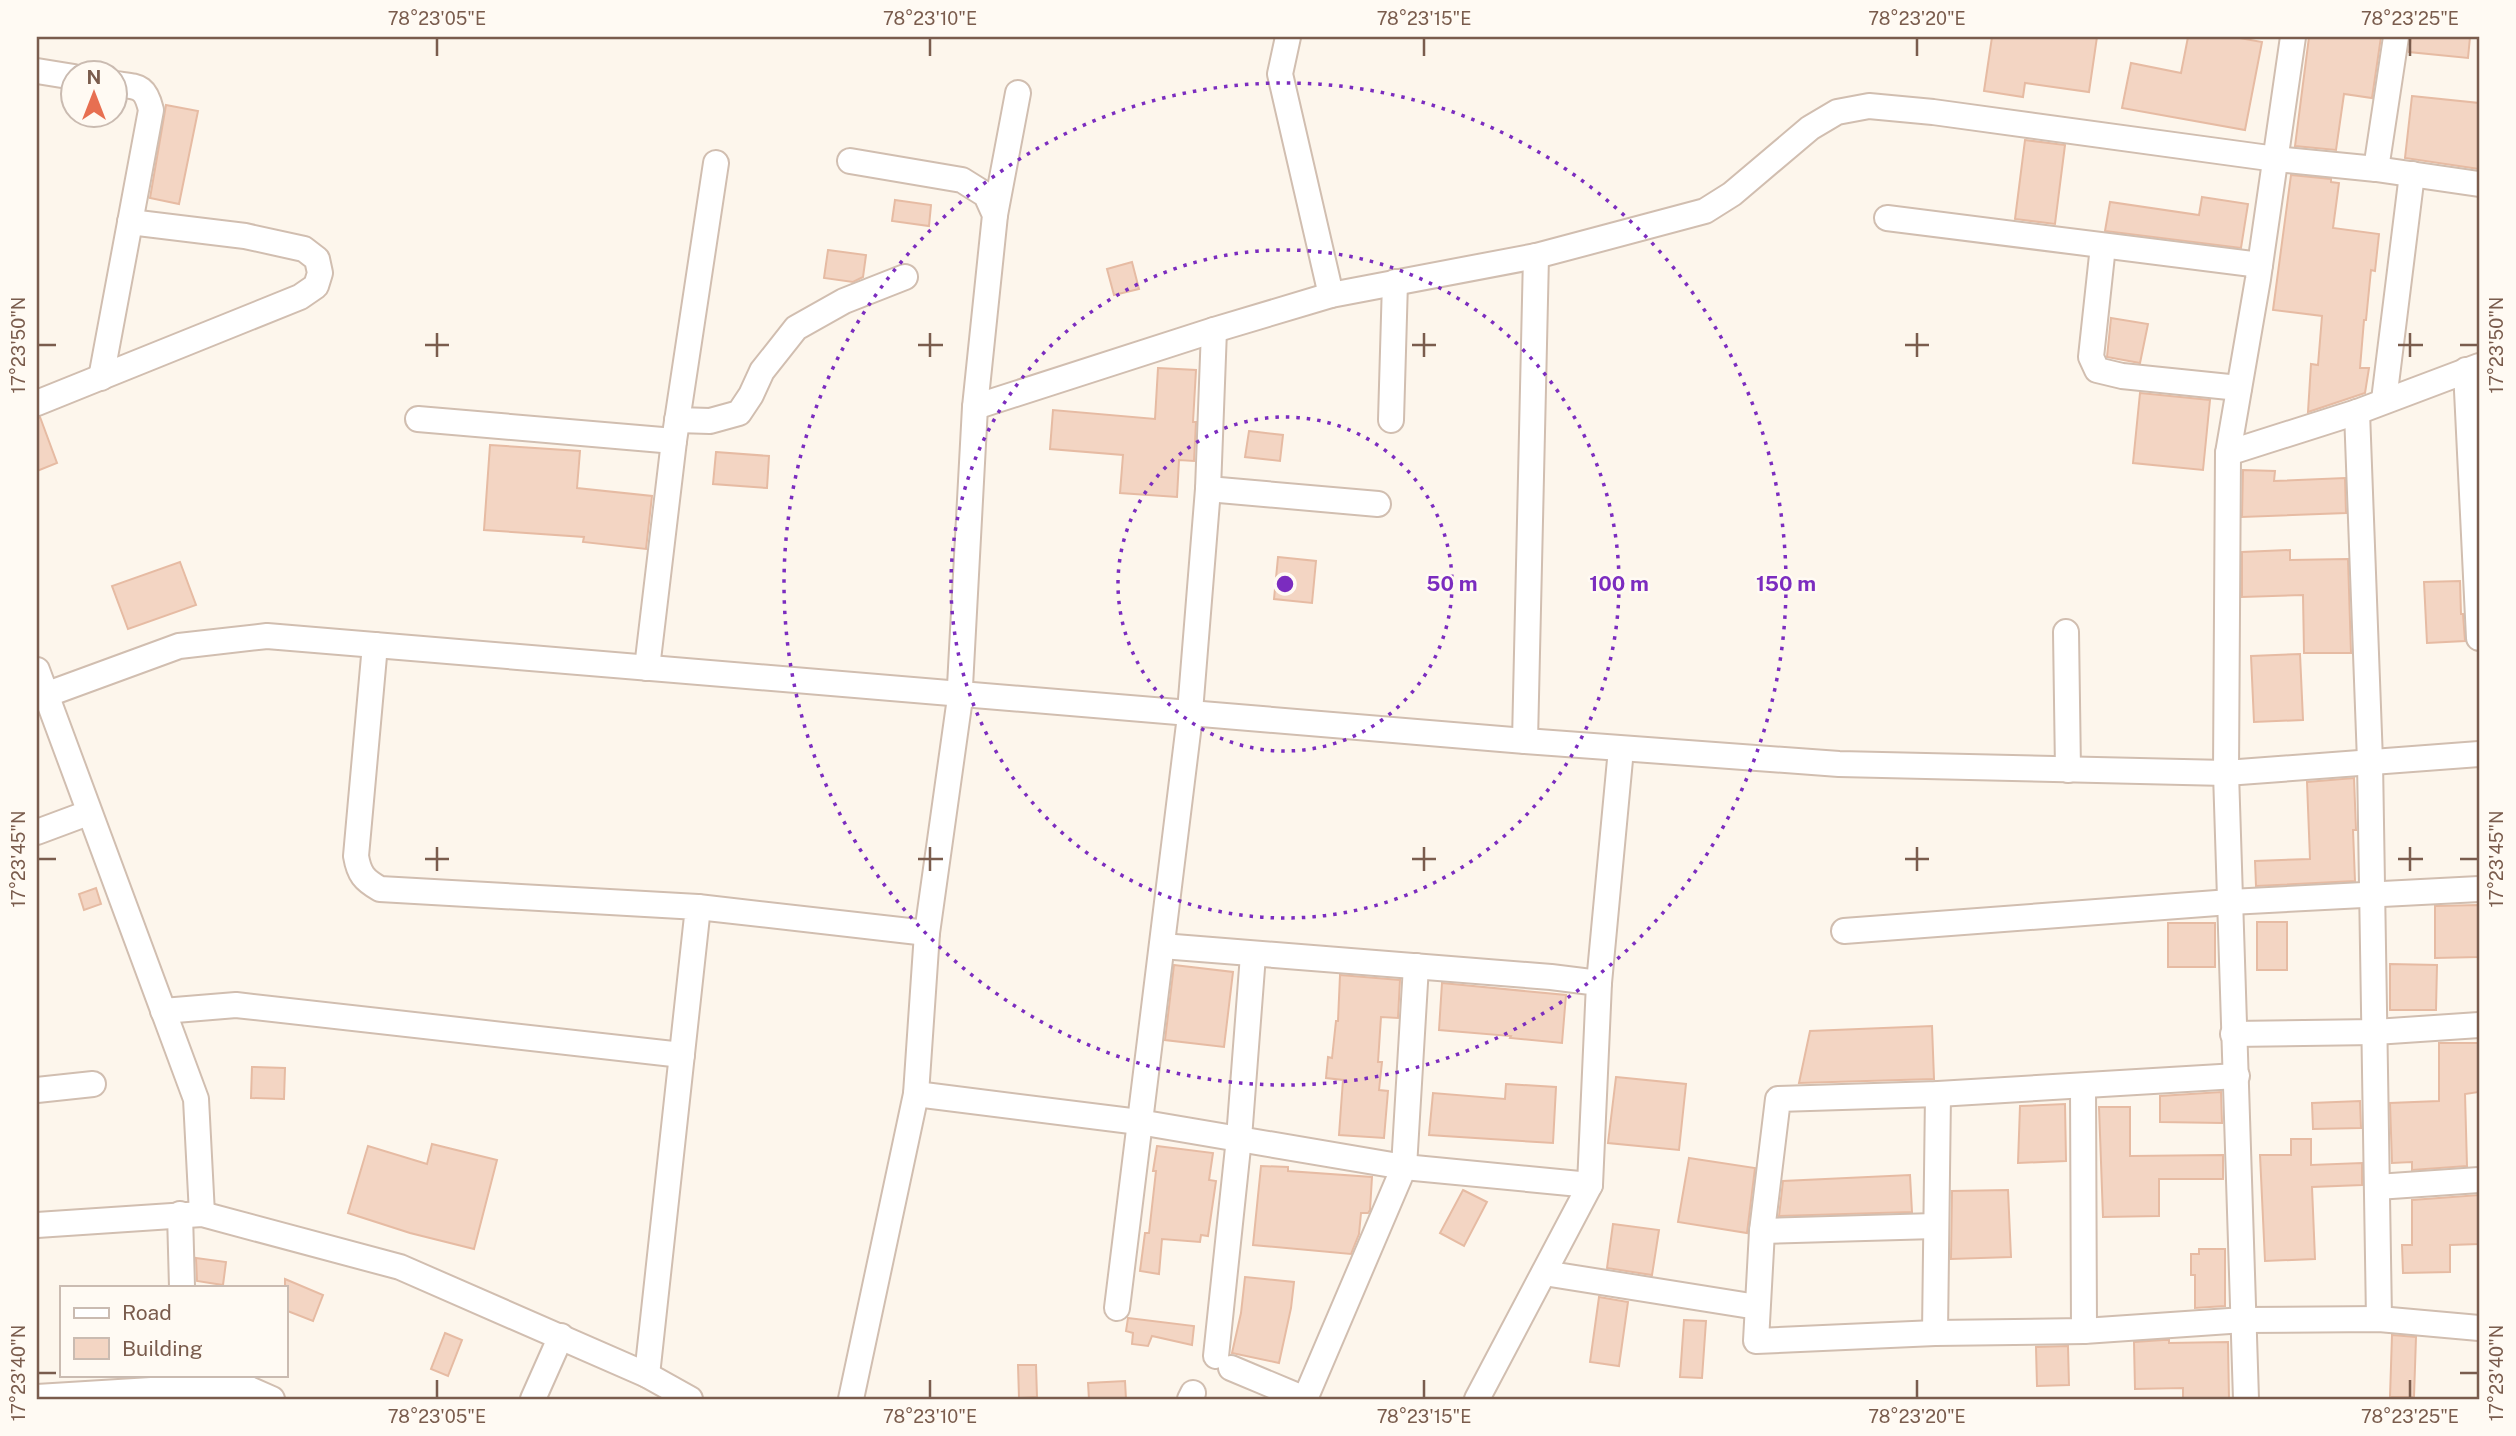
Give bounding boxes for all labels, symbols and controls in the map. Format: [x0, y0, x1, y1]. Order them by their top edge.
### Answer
text: 78°23'05"E [388, 8, 486, 29]
text: 78°23'10"E [883, 8, 977, 29]
text: 78°23'15"E [1377, 8, 1471, 29]
text: 78°23'20"E [1868, 8, 1966, 29]
text: 78°23'25"E [2361, 8, 2459, 29]
north arrow [60, 60, 130, 130]
text: N [87, 66, 101, 88]
text: 17°23'50"N [8, 297, 29, 393]
text: 17°23'50"N [2486, 297, 2507, 393]
text: 50 m [1426, 571, 1478, 596]
text: 100 m [1589, 571, 1649, 596]
text: 150 m [1756, 571, 1816, 596]
centre of rings [1273, 572, 1297, 596]
text: 17°23'45"N [8, 811, 29, 907]
text: 17°23'45"N [2486, 811, 2507, 907]
legend [60, 1286, 287, 1376]
text: Road [122, 1300, 172, 1325]
text: 17°23'40"N [8, 1325, 29, 1421]
text: 17°23'40"N [2486, 1325, 2507, 1421]
text: Building [122, 1336, 203, 1361]
text: 78°23'05"E [388, 1406, 486, 1427]
text: 78°23'10"E [883, 1406, 977, 1427]
text: 78°23'15"E [1377, 1406, 1471, 1427]
text: 78°23'20"E [1868, 1406, 1966, 1427]
text: 78°23'25"E [2361, 1406, 2459, 1427]

